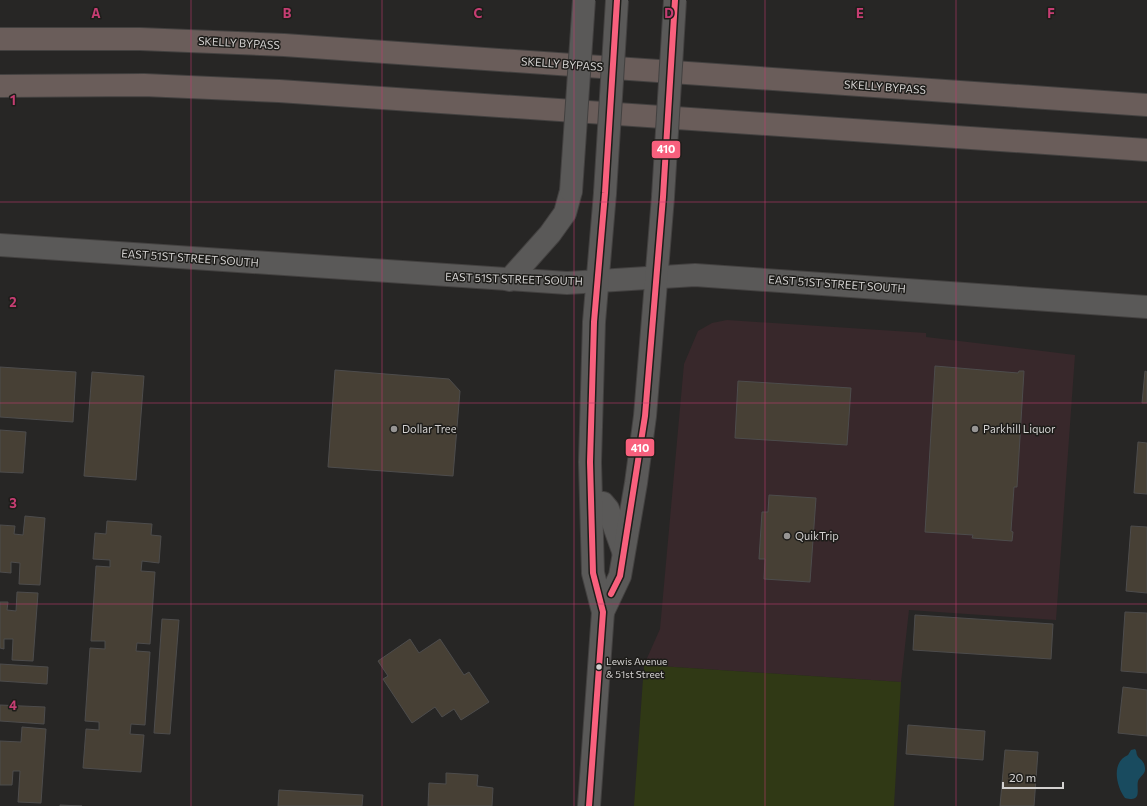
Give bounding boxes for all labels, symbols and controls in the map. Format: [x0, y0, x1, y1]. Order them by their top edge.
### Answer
text: A [91, 5, 101, 21]
text: B [283, 5, 292, 21]
text: C [474, 5, 483, 21]
text: D [664, 5, 674, 21]
text: E [856, 5, 864, 21]
text: F [1047, 5, 1055, 21]
street label: SKELLY BYPASS [198, 34, 280, 51]
street label: SKELLY BYPASS [521, 54, 603, 73]
street label: SKELLY BYPASS [844, 77, 926, 96]
text: 1 [10, 92, 16, 108]
line badge: 410 [651, 140, 681, 159]
text: 410 [657, 142, 675, 155]
street label: EAST 51ST STREET SOUTH [121, 246, 259, 269]
street label: EAST 51ST STREET SOUTH [445, 270, 583, 287]
street label: EAST 51ST STREET SOUTH [768, 272, 906, 295]
text: 2 [9, 294, 17, 310]
place label: Dollar Tree [402, 422, 457, 435]
place label: Parkhill Liquor [983, 422, 1056, 435]
marker: Dollar Tree [389, 424, 399, 434]
marker: Parkhill Liquor [970, 424, 980, 434]
line badge: 410 [625, 438, 655, 457]
text: 410 [631, 441, 649, 454]
text: 3 [9, 495, 17, 511]
place label: QuikTrip [795, 529, 839, 542]
marker: QuikTrip [782, 531, 792, 541]
place label: Lewis Avenue & 51st Street [606, 655, 667, 680]
marker: Lewis Avenue & 51st Street [594, 662, 604, 672]
text: 4 [9, 697, 17, 713]
scale bar [1003, 764, 1063, 790]
text: 20 m [1009, 770, 1036, 784]

